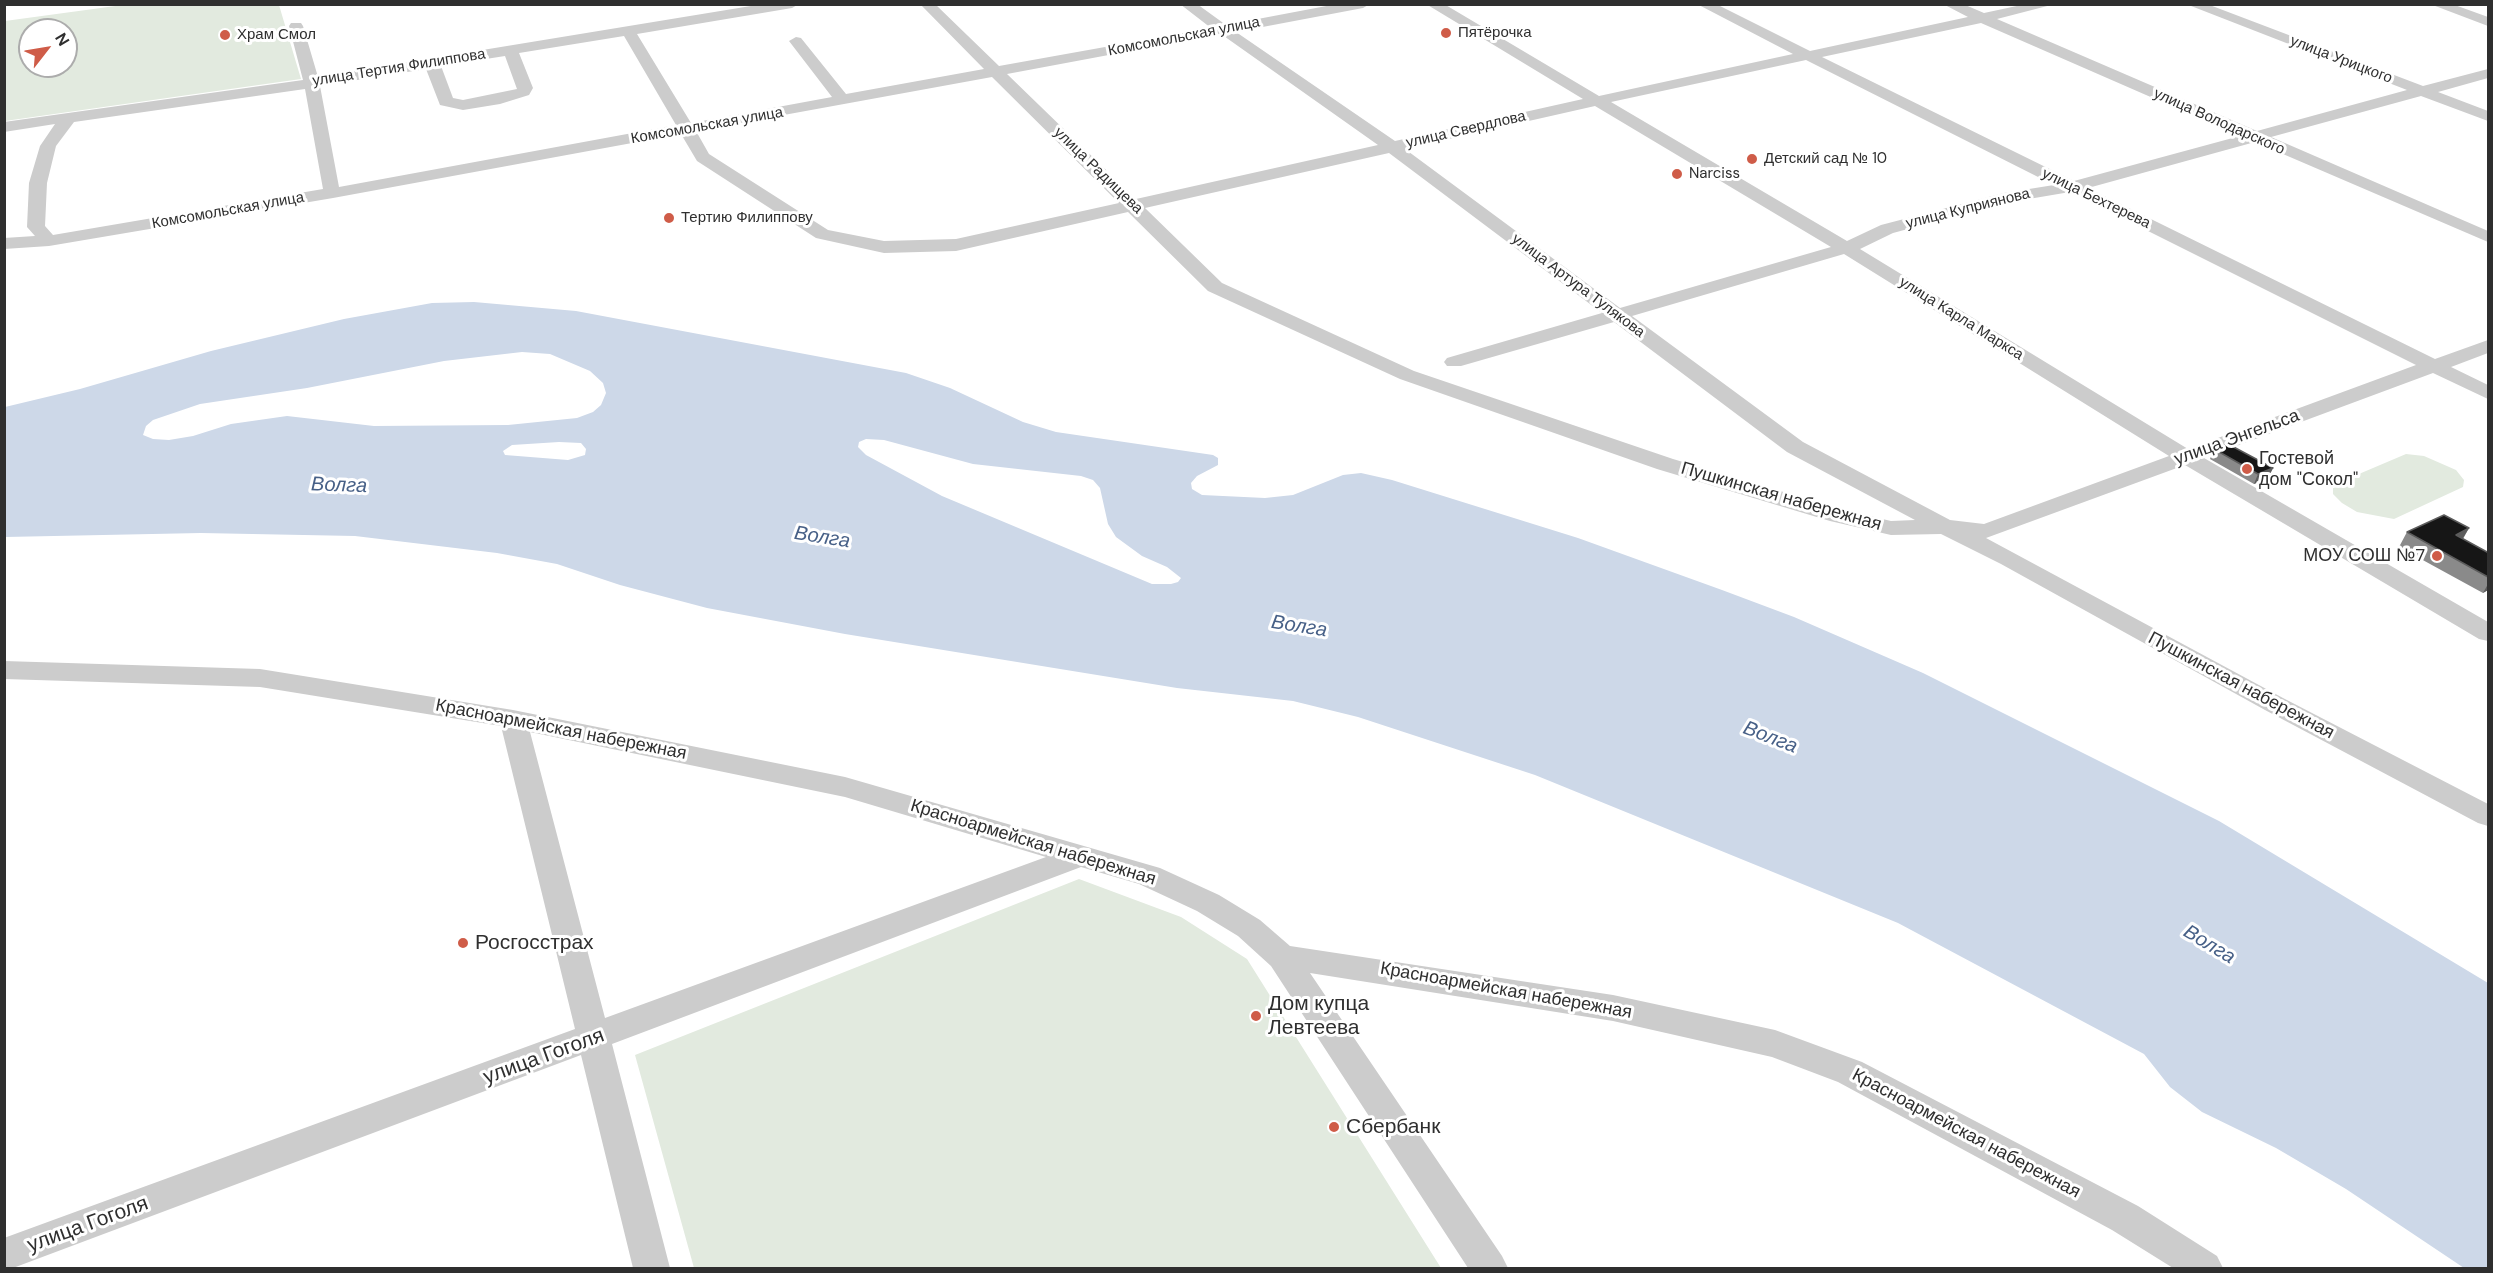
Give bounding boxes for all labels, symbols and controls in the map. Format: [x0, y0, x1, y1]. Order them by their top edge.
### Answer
street label: Комсомольская улица [1107, 13, 1261, 61]
north arrow [18, 18, 78, 78]
place label: Пятёрочка [1458, 24, 1532, 42]
place label: Храм Смол [237, 26, 316, 44]
marker: Пятёрочка [1439, 26, 1453, 40]
marker: Храм Смол [218, 28, 232, 42]
text: N [50, 29, 74, 50]
street label: улица Урицкого [2287, 32, 2395, 88]
street label: улица Тертия Филиппова [311, 45, 487, 91]
street label: улица Володарского [2151, 85, 2287, 159]
street label: Комсомольская улица [629, 104, 785, 148]
street label: улица Свердлова [1404, 107, 1528, 153]
street label: улица Радищева [1050, 124, 1146, 218]
place label: Детский сад № 10 [1764, 150, 1887, 168]
marker: Детский сад № 10 [1745, 152, 1759, 166]
place label: Narciss [1689, 165, 1740, 183]
street label: улица Бехтерева [2039, 165, 2153, 233]
marker: Narciss [1670, 167, 1684, 181]
street label: улица Куприянова [1904, 185, 2032, 233]
street label: Комсомольская улица [150, 189, 306, 233]
place label: Тертию Филиппову [681, 209, 813, 227]
marker: Тертию Филиппову [662, 211, 676, 225]
street label: улица Артура Тулякова [1508, 230, 1648, 342]
street label: улица Карла Маркса [1896, 273, 2026, 365]
street label: улица Энгельса [2171, 405, 2303, 471]
place label: Гостевой дом "Сокол" [2259, 448, 2358, 490]
street label: Пушкинская набережная [1678, 458, 1884, 536]
marker: Гостевой дом "Сокол" [2240, 462, 2254, 476]
water label: Волга [311, 473, 367, 499]
water label: Волга [792, 522, 852, 554]
place label: МОУ СОШ №7 [2303, 545, 2425, 567]
marker: МОУ СОШ №7 [2430, 549, 2444, 563]
water label: Волга [1269, 611, 1329, 643]
street label: Пушкинская набережная [2144, 628, 2338, 744]
street label: Красноармейская набережная [434, 695, 688, 765]
water label: Волга [1740, 717, 1800, 759]
street label: Красноармейская набережная [908, 795, 1158, 891]
water label: Волга [2179, 920, 2239, 970]
place label: Росгосстрах [475, 930, 594, 956]
marker: Росгосстрах [456, 936, 470, 950]
street label: Красноармейская набережная [1378, 958, 1634, 1024]
place label: Дом купца Левтеева [1268, 991, 1369, 1041]
marker: Дом купца Левтеева [1249, 1009, 1263, 1023]
street label: улица Гоголя [480, 1023, 608, 1091]
street label: Красноармейская набережная [1848, 1065, 2084, 1203]
place label: Сбербанк [1346, 1114, 1440, 1140]
marker: Сбербанк [1327, 1120, 1341, 1134]
street label: улица Гоголя [24, 1191, 152, 1259]

